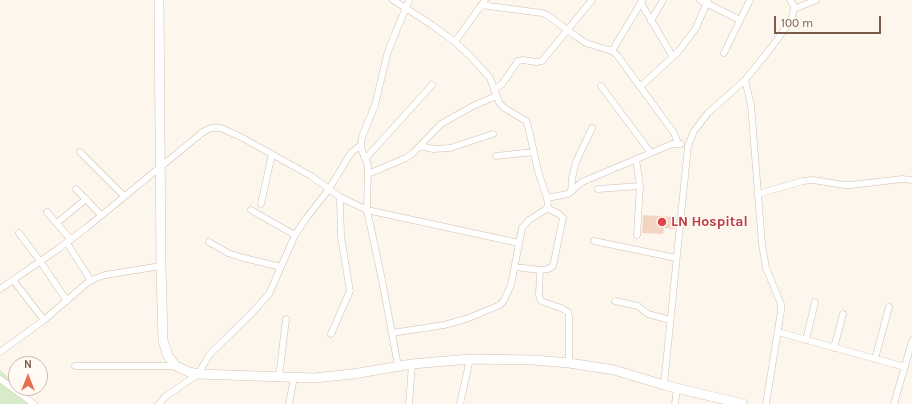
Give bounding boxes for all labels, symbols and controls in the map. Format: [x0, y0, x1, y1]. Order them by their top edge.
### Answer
scale bar [776, 8, 883, 34]
text: 100 m [781, 16, 813, 30]
place label: LN Hospital [671, 214, 748, 230]
marker: LN Hospital [656, 216, 668, 228]
north arrow [8, 356, 48, 396]
text: N [24, 358, 32, 371]

